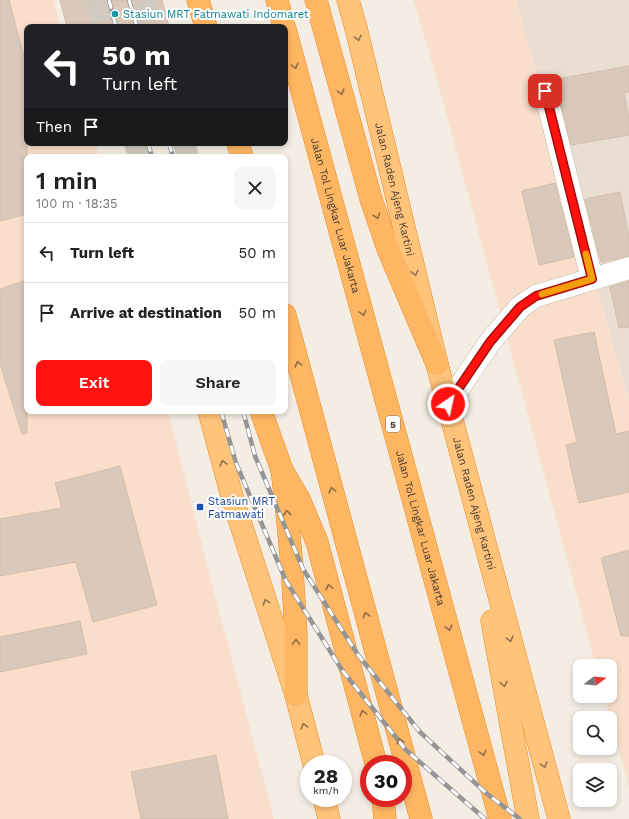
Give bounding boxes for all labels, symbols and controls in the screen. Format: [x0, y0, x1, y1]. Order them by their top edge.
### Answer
place label: Stasiun MRT Fatmawati Indomaret [123, 8, 309, 21]
marker: Stasiun MRT Fatmawati Indomaret [110, 9, 120, 19]
one-way arrow [354, 34, 362, 41]
text: 50 m [102, 39, 171, 72]
icon: left [36, 40, 88, 92]
one-way arrow [290, 63, 299, 70]
text: Turn left [102, 73, 177, 94]
pin [528, 74, 562, 108]
icon: arrive [534, 80, 556, 102]
one-way arrow [337, 88, 345, 95]
icon: arrive [80, 116, 102, 138]
text: Then [36, 118, 72, 136]
street label: Jalan Raden Ajeng Kartini [372, 121, 417, 258]
street label: Jalan Tol Lingkar Luar Jakarta [308, 136, 363, 294]
text: 1 min [36, 167, 98, 195]
button: close [234, 167, 276, 209]
text: 100 m · 18:35 [36, 196, 118, 211]
one-way arrow [372, 213, 381, 220]
icon: left [36, 242, 58, 264]
text: Turn left [70, 244, 134, 262]
text: 50 m [239, 244, 276, 262]
one-way arrow [410, 270, 418, 276]
icon: arrive [36, 302, 58, 324]
text: Arrive at destination [70, 304, 222, 322]
text: 50 m [239, 304, 276, 322]
one-way arrow [358, 310, 367, 317]
button: Exit [36, 360, 152, 406]
button: Share [160, 360, 276, 406]
one-way arrow [294, 361, 303, 368]
position arrow [427, 383, 469, 425]
road number: 5 [386, 416, 400, 432]
street label: Jalan Raden Ajeng Kartini [450, 436, 498, 571]
street label: Jalan Tol Lingkar Luar Jakarta [393, 449, 448, 607]
one-way arrow [219, 460, 228, 467]
one-way arrow [328, 487, 337, 494]
place label: Stasiun MRT Fatmawati [208, 495, 275, 521]
marker: Stasiun MRT Fatmawati [195, 502, 205, 512]
one-way arrow [283, 510, 292, 516]
one-way arrow [325, 584, 334, 591]
one-way arrow [262, 599, 271, 606]
one-way arrow [362, 612, 371, 619]
one-way arrow [444, 624, 453, 631]
one-way arrow [506, 636, 514, 642]
one-way arrow [292, 639, 300, 645]
north arrow [573, 659, 617, 703]
map controls [573, 659, 617, 807]
one-way arrow [499, 681, 507, 687]
one-way arrow [359, 710, 367, 716]
button: search [573, 711, 617, 755]
one-way arrow [300, 723, 309, 730]
one-way arrow [396, 738, 405, 745]
one-way arrow [478, 750, 487, 757]
speed limit sign: 30 [360, 755, 412, 807]
one-way arrow [539, 761, 548, 768]
button: layers [573, 763, 617, 807]
text: 28 [314, 764, 338, 788]
text: km/h [313, 785, 339, 796]

